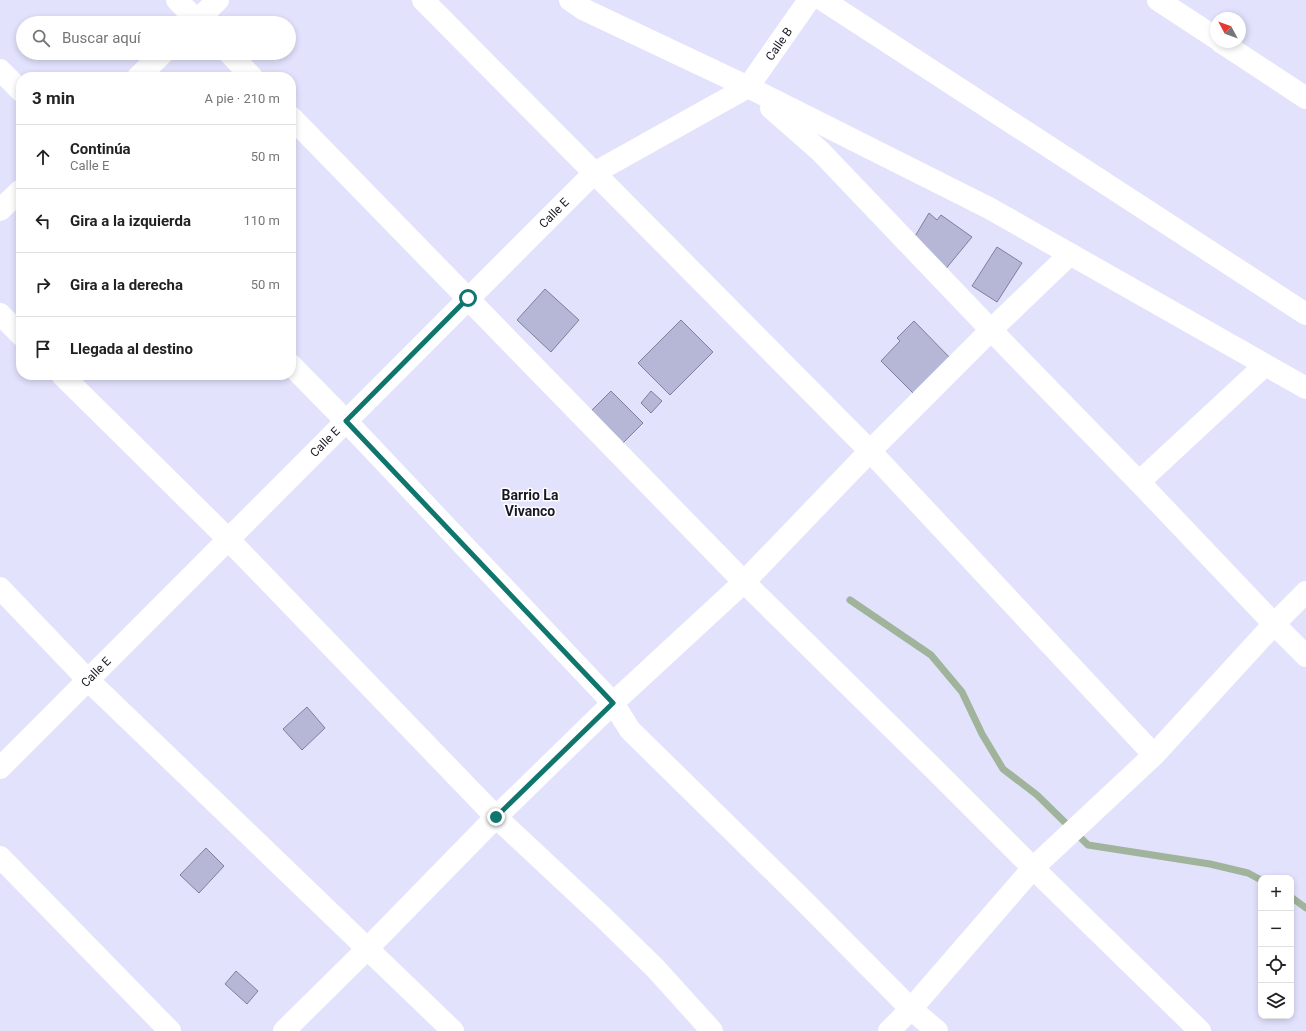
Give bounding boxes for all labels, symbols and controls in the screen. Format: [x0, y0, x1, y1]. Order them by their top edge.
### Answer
north arrow [1210, 12, 1246, 48]
search box [16, 16, 296, 60]
street label: Calle B [763, 25, 795, 63]
icon: search [30, 27, 52, 49]
text: Buscar aquí [62, 29, 141, 47]
text: 3 min [32, 88, 75, 108]
text: A pie · 210 m [205, 91, 280, 106]
text: Continúa [70, 140, 131, 158]
icon: ahead [32, 146, 54, 168]
text: 50 m [251, 149, 280, 164]
text: Calle E [70, 158, 109, 173]
street label: Calle E [536, 195, 572, 231]
icon: left [32, 210, 54, 232]
text: Gira a la izquierda [70, 212, 191, 230]
text: 110 m [243, 213, 280, 228]
icon: right [32, 274, 54, 296]
text: Gira a la derecha [70, 276, 183, 294]
text: 50 m [251, 277, 280, 292]
route start [459, 289, 477, 307]
icon: arrive [32, 338, 54, 360]
text: Llegada al destino [70, 340, 193, 358]
street label: Calle E [307, 424, 343, 460]
district label: Barrio La Vivanco [502, 487, 559, 519]
street label: Calle E [78, 654, 114, 690]
route end [487, 808, 505, 826]
map controls [1258, 875, 1294, 1019]
button: + [1258, 875, 1294, 911]
button: − [1258, 911, 1294, 947]
button: locate [1258, 947, 1294, 983]
button: layers [1258, 983, 1294, 1019]

